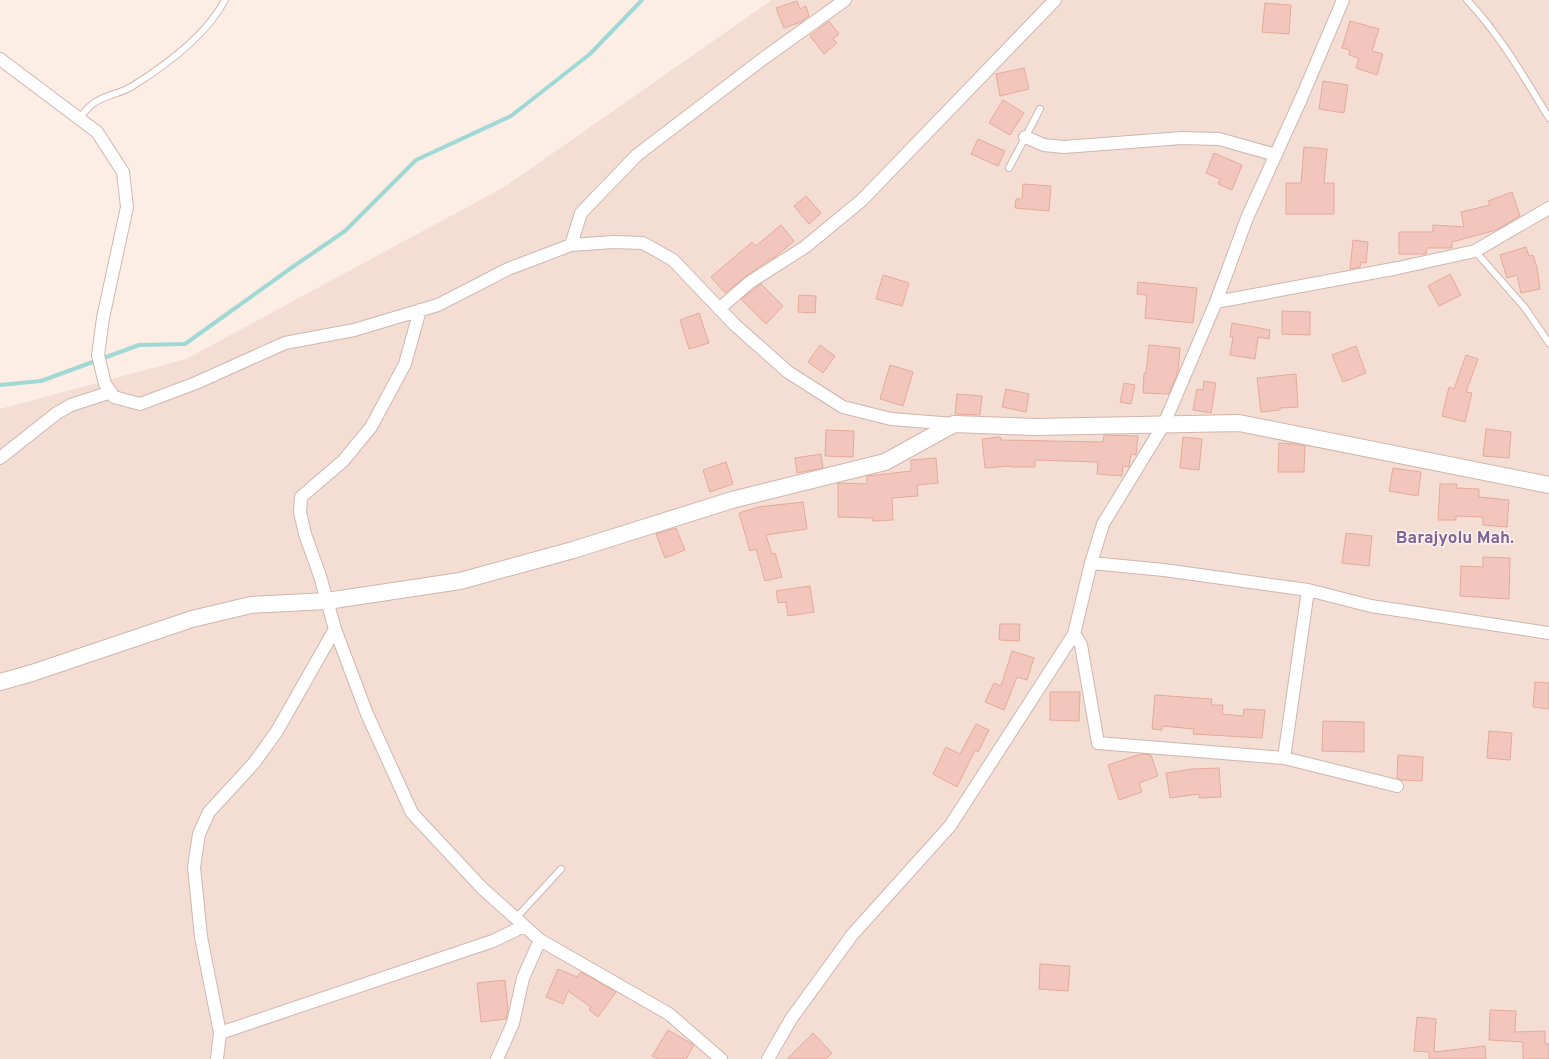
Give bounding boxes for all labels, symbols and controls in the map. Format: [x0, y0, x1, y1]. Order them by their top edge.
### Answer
district label: Barajyolu Mah. [1396, 528, 1514, 550]

